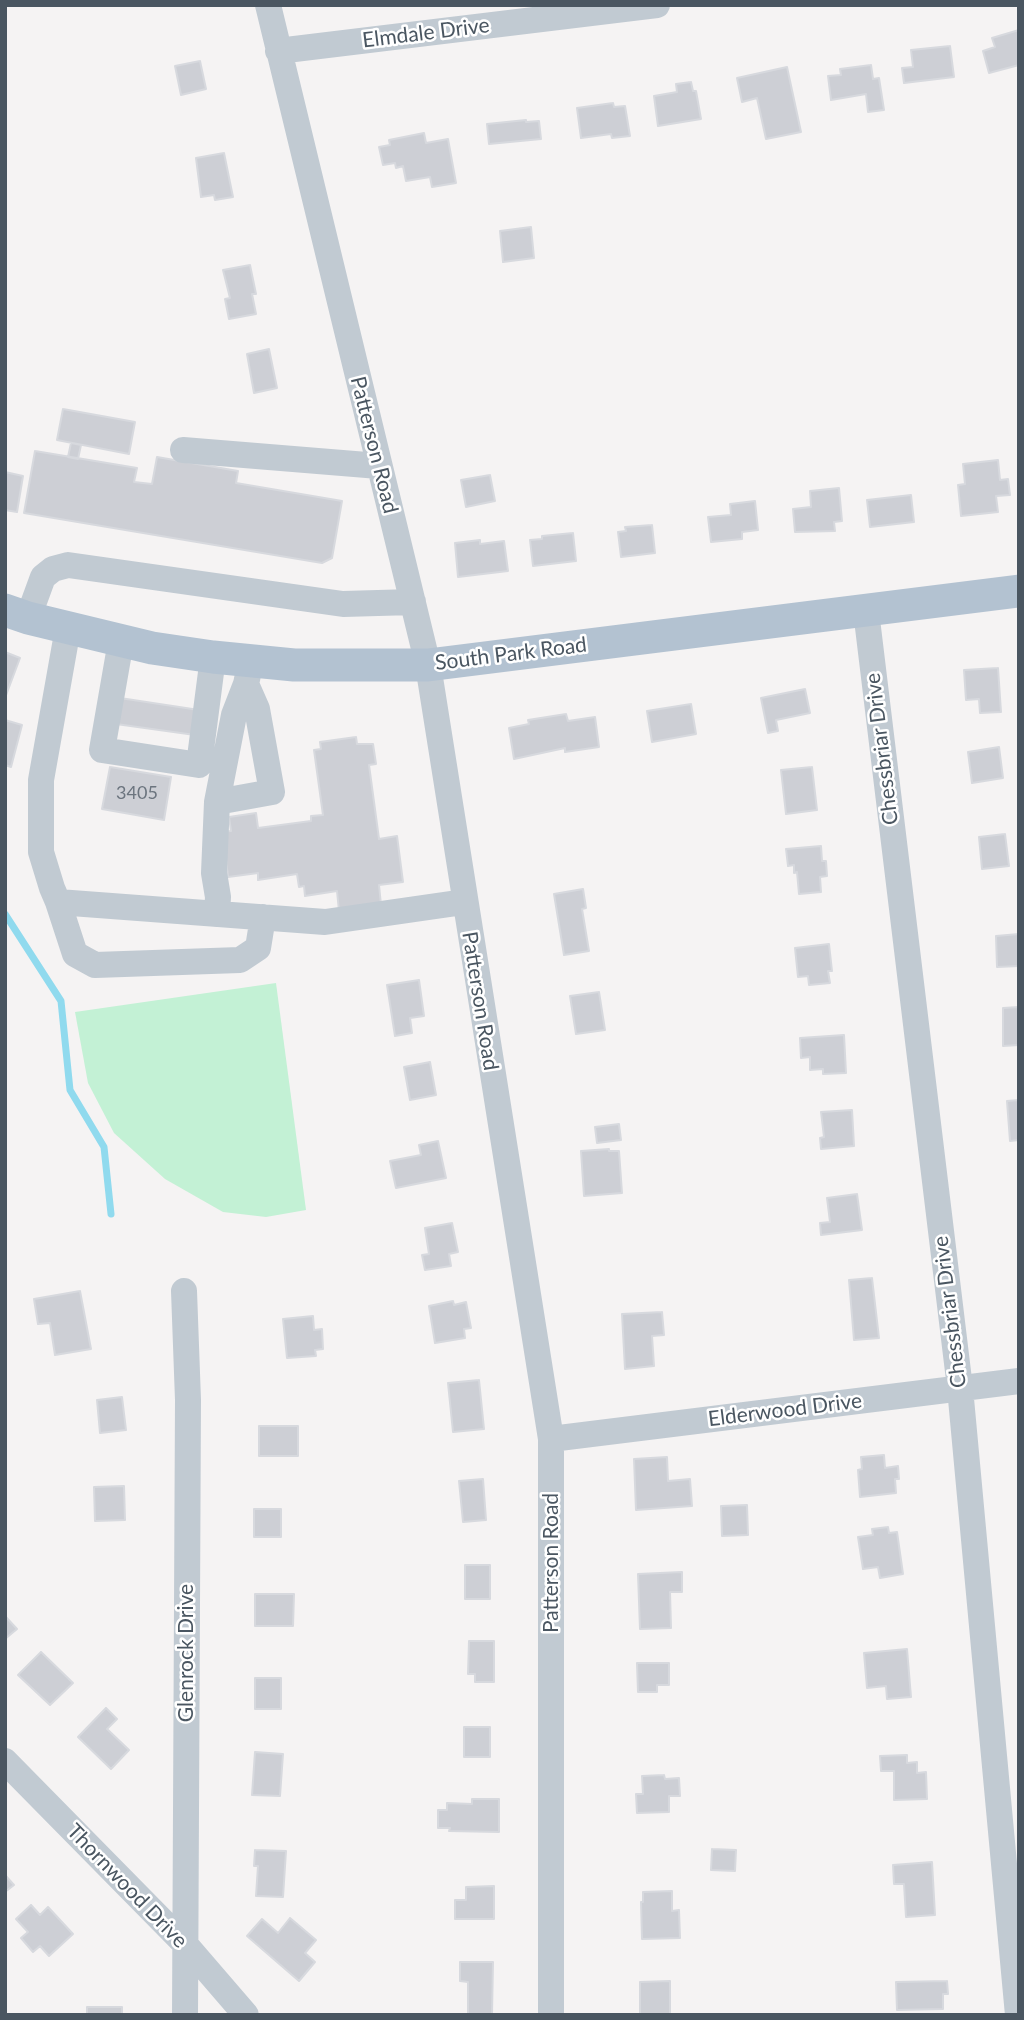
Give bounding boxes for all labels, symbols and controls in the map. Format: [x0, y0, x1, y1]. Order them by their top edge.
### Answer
street label: Elmdale Drive [361, 13, 491, 53]
street label: Patterson Road [345, 374, 403, 516]
street label: South Park Road [434, 632, 588, 676]
street label: Chessbriar Drive [860, 672, 904, 826]
house number: 3405 [116, 782, 158, 804]
street label: Patterson Road [457, 930, 503, 1072]
street label: Chessbriar Drive [928, 1235, 972, 1389]
street label: Elderwood Drive [707, 1388, 863, 1432]
street label: Patterson Road [538, 1493, 564, 1633]
street label: Glenrock Drive [173, 1584, 199, 1722]
street label: Thornwood Drive [61, 1819, 193, 1953]

